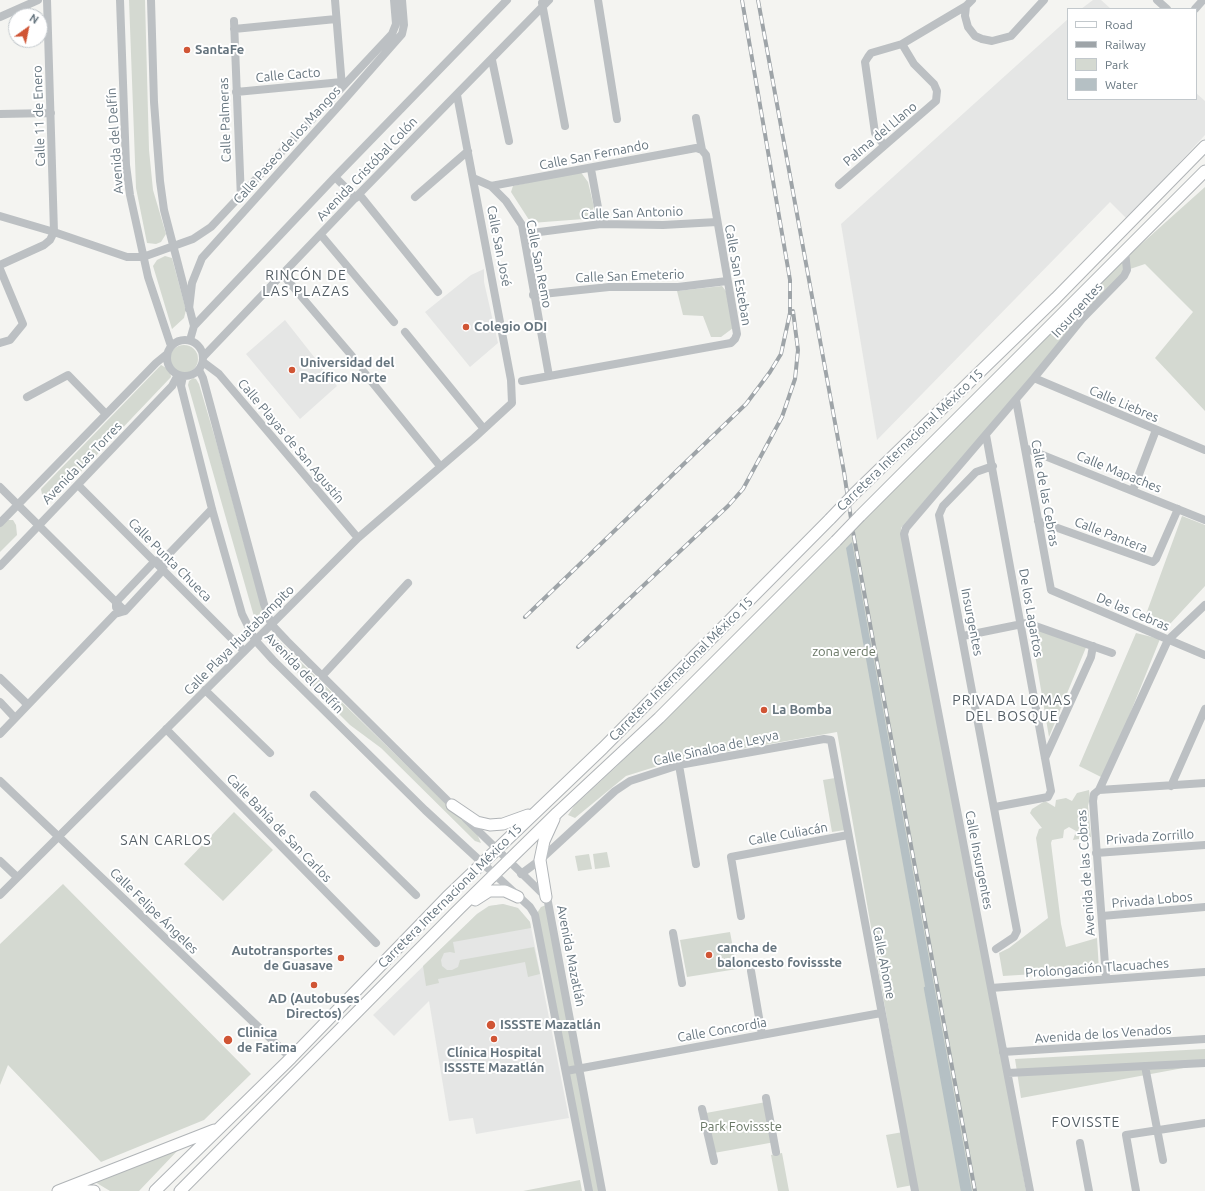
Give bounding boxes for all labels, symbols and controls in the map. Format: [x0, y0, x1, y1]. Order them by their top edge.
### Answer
north arrow [8, 8, 48, 48]
legend [1067, 8, 1197, 100]
text: N [27, 12, 41, 26]
text: Road [1105, 18, 1133, 31]
text: Railway [1105, 38, 1146, 51]
place label: SantaFe [195, 42, 244, 58]
marker: SantaFe [182, 45, 192, 55]
text: Park [1105, 58, 1129, 71]
street label: Calle Cacto [255, 64, 321, 86]
street label: Calle 11 de Enero [29, 65, 49, 167]
street label: Calle Palmeras [216, 77, 234, 163]
text: Water [1105, 78, 1138, 91]
street label: Calle Paseo de los Mangos [230, 83, 344, 207]
street label: Avenida del Delfín [104, 87, 126, 195]
street label: Palma del Llano [840, 99, 920, 169]
street label: Avenida Cristóbal Colón [313, 114, 421, 224]
street label: Calle San Fernando [538, 137, 650, 173]
street label: Calle San Antonio [581, 203, 683, 223]
street label: Calle San José [483, 204, 515, 288]
street label: Calle San Remo [523, 219, 555, 309]
street label: Calle San Esteban [721, 223, 755, 327]
street label: Calle San Emeterio [575, 266, 685, 286]
district label: RINCÓN DE LAS PLAZAS [262, 267, 350, 300]
street label: Insurgentes [1048, 279, 1106, 341]
place label: Colegio ODI [474, 319, 547, 335]
marker: Colegio ODI [461, 322, 471, 332]
place label: Universidad del Pacífico Norte [300, 355, 394, 386]
marker: Universidad del Pacífico Norte [287, 365, 297, 375]
street label: Carretera Internacional México 15 [834, 366, 986, 514]
street label: Calle Playas de San Agustín [234, 376, 348, 506]
street label: Calle Liebres [1087, 382, 1161, 426]
street label: Avenida Las Torres [39, 419, 125, 507]
street label: Calle de las Cebras [1028, 438, 1062, 548]
street label: Calle Mapaches [1074, 448, 1164, 496]
street label: Calle Pantera [1072, 514, 1150, 556]
street label: Calle Punta Chueca [125, 515, 215, 605]
street label: De los Lagartos [1016, 567, 1046, 659]
street label: Calle Playa Huatabampito [181, 582, 297, 698]
street label: Insurgentes [958, 587, 986, 657]
street label: De las Cebras [1094, 590, 1172, 634]
street label: Carretera Internacional México 15 [606, 594, 756, 744]
street label: Avenida del Delfín [261, 629, 347, 717]
park label: zona verde [812, 644, 876, 660]
district label: PRIVADA LOMAS DEL BOSQUE [952, 692, 1072, 724]
place label: La Bomba [772, 702, 832, 718]
marker: La Bomba [759, 705, 769, 715]
street label: Calle Sinaloa de Leyva [652, 727, 780, 769]
street label: Calle Bahía de San Carlos [223, 771, 335, 885]
street label: Calle Insurgentes [962, 809, 996, 911]
street label: Avenida de las Cobras [1074, 809, 1098, 937]
street label: Calle Culiacán [747, 819, 829, 849]
street label: Carretera Internacional México 15 [375, 821, 525, 971]
street label: Privada Zorrillo [1105, 826, 1195, 848]
district label: SAN CARLOS [120, 832, 212, 848]
street label: Calle Felipe Ángeles [107, 865, 201, 957]
street label: Privada Lobos [1111, 889, 1193, 911]
street label: Avenida Mazatlán [554, 904, 588, 1008]
street label: Calle Ahome [869, 925, 899, 1001]
place label: cancha de baloncesto fovissste [717, 940, 842, 971]
place label: Autotransportes de Guasave [231, 943, 333, 974]
marker: cancha de baloncesto fovissste [704, 950, 714, 960]
marker: Autotransportes de Guasave [336, 953, 346, 963]
street label: Prolongación Tlacuaches [1025, 955, 1169, 981]
marker: AD (Autobuses Directos) [309, 980, 319, 990]
place label: AD (Autobuses Directos) [268, 991, 360, 1022]
street label: Calle Concordia [676, 1014, 768, 1046]
place label: ISSSTE Mazatlán [500, 1017, 601, 1033]
marker: ISSSTE Mazatlán [485, 1019, 497, 1031]
street label: Avenida de los Venados [1034, 1021, 1172, 1047]
place label: Clinica de Fatima [237, 1025, 297, 1056]
marker: Clinica de Fatima [222, 1034, 234, 1046]
marker: Clínica Hospital ISSSTE Mazatlán [489, 1034, 499, 1044]
place label: Clínica Hospital ISSSTE Mazatlán [444, 1045, 544, 1076]
district label: FOVISSTE [1052, 1114, 1120, 1130]
park label: Park Fovissste [700, 1119, 782, 1135]

